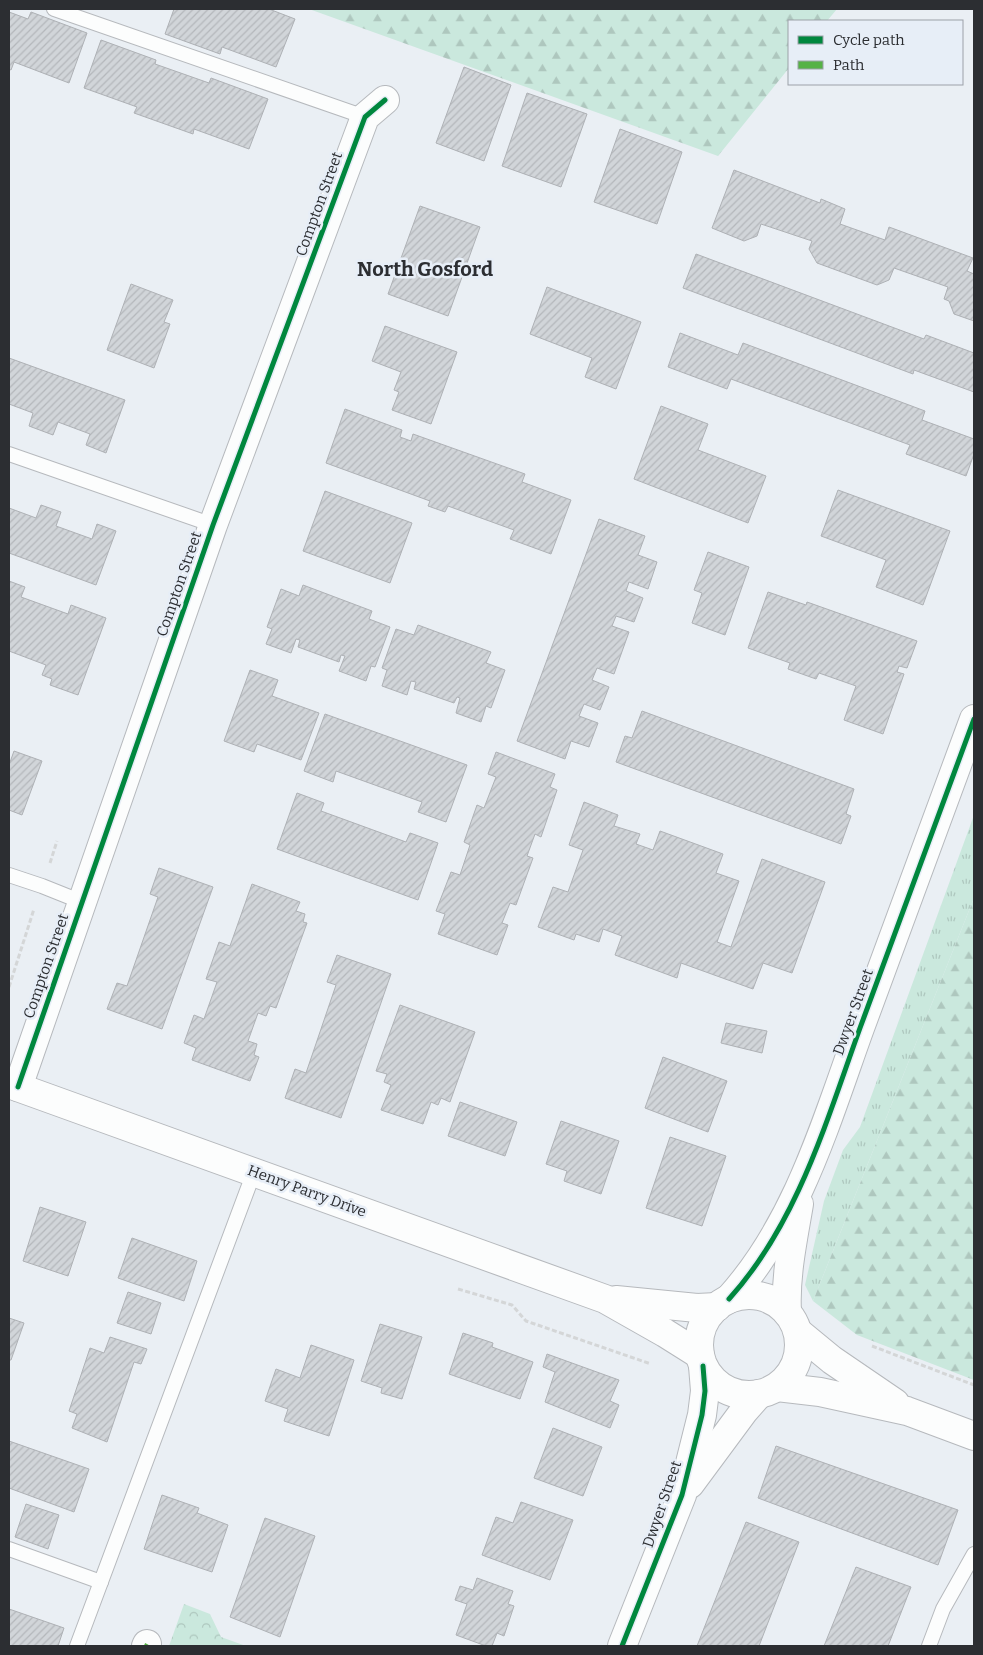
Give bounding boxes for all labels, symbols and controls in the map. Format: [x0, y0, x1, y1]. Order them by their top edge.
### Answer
legend [788, 20, 963, 85]
text: Cycle path [833, 31, 905, 49]
text: Path [833, 56, 865, 74]
street label: Compton Street [292, 149, 346, 259]
district label: North Gosford [357, 257, 493, 281]
street label: Compton Street [153, 529, 206, 639]
street label: Compton Street [20, 911, 73, 1021]
street label: Dwyer Street [829, 966, 877, 1058]
street label: Henry Parry Drive [245, 1161, 369, 1221]
street label: Dwyer Street [639, 1458, 685, 1550]

